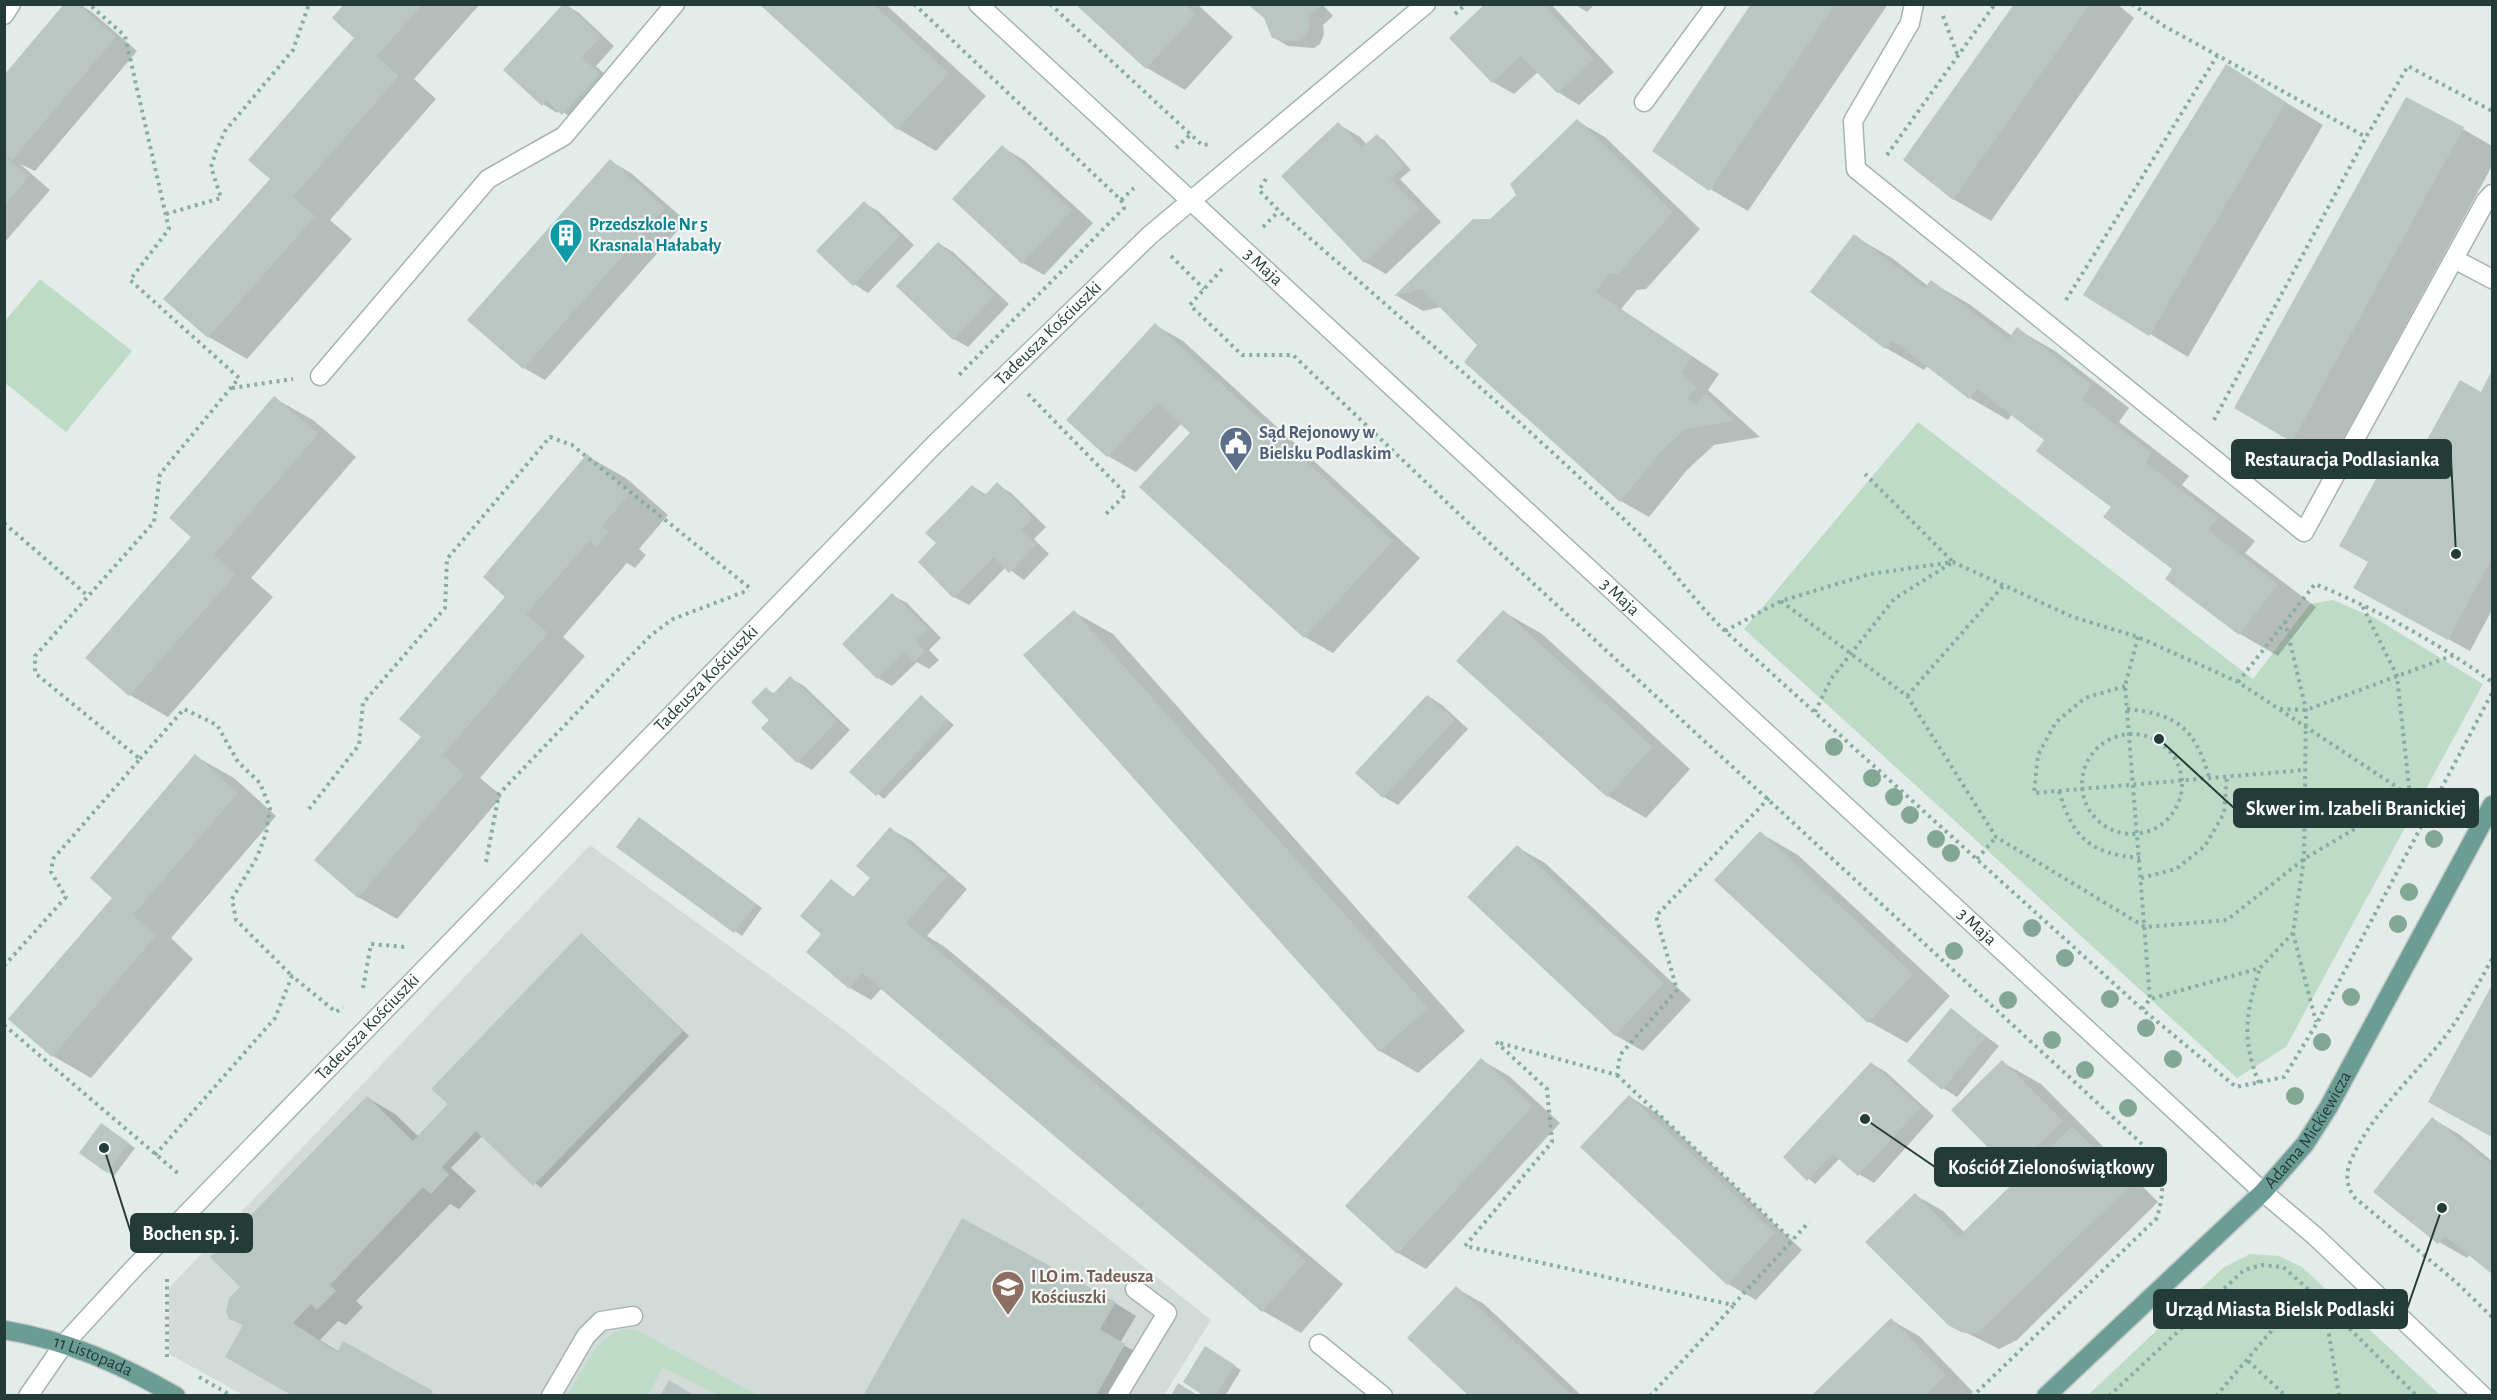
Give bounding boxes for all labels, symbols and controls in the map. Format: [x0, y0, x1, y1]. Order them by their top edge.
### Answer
place label: Przedszkole Nr 5 Krasnala Hałabały [589, 216, 722, 255]
building icon: Przedszkole Nr 5 Krasnala Hałabały [548, 217, 584, 264]
street label: 3 Maja [1240, 245, 1286, 290]
street label: Tadeusza Kościuszki [992, 278, 1105, 389]
place label: Sąd Rejonowy w Bielsku Podlaskim [1259, 424, 1391, 463]
public building icon: Sąd Rejonowy w Bielsku Podlaskim [1218, 425, 1254, 472]
callout: Restauracja Podlasianka [2232, 440, 2451, 478]
text: Restauracja Podlasianka [2244, 450, 2440, 470]
street label: 3 Maja [1597, 575, 1643, 619]
street label: Tadeusza Kościuszki [651, 622, 762, 736]
callout: Skwer im. Izabeli Branickiej [2234, 789, 2478, 827]
text: Skwer im. Izabeli Branickiej [2246, 799, 2466, 819]
street label: 3 Maja [1954, 905, 2000, 949]
street label: Tadeusza Kościuszki [312, 971, 423, 1084]
street label: Adama Mickiewicza [2261, 1068, 2355, 1192]
callout: Kościół Zielonoświątkowy [1935, 1148, 2166, 1186]
text: Kościół Zielonoświątkowy [1948, 1158, 2154, 1178]
callout: Bochen sp. j. [131, 1214, 252, 1252]
text: Bochen sp. j. [142, 1224, 240, 1244]
place label: I LO im. Tadeusza Kościuszki [1031, 1268, 1154, 1307]
school or university icon: I LO im. Tadeusza Kościuszki [990, 1269, 1026, 1316]
callout: Urząd Miasta Bielsk Podlaski [2154, 1290, 2407, 1328]
text: Urząd Miasta Bielsk Podlaski [2165, 1300, 2395, 1320]
street label: 11 Listopada [51, 1333, 135, 1380]

